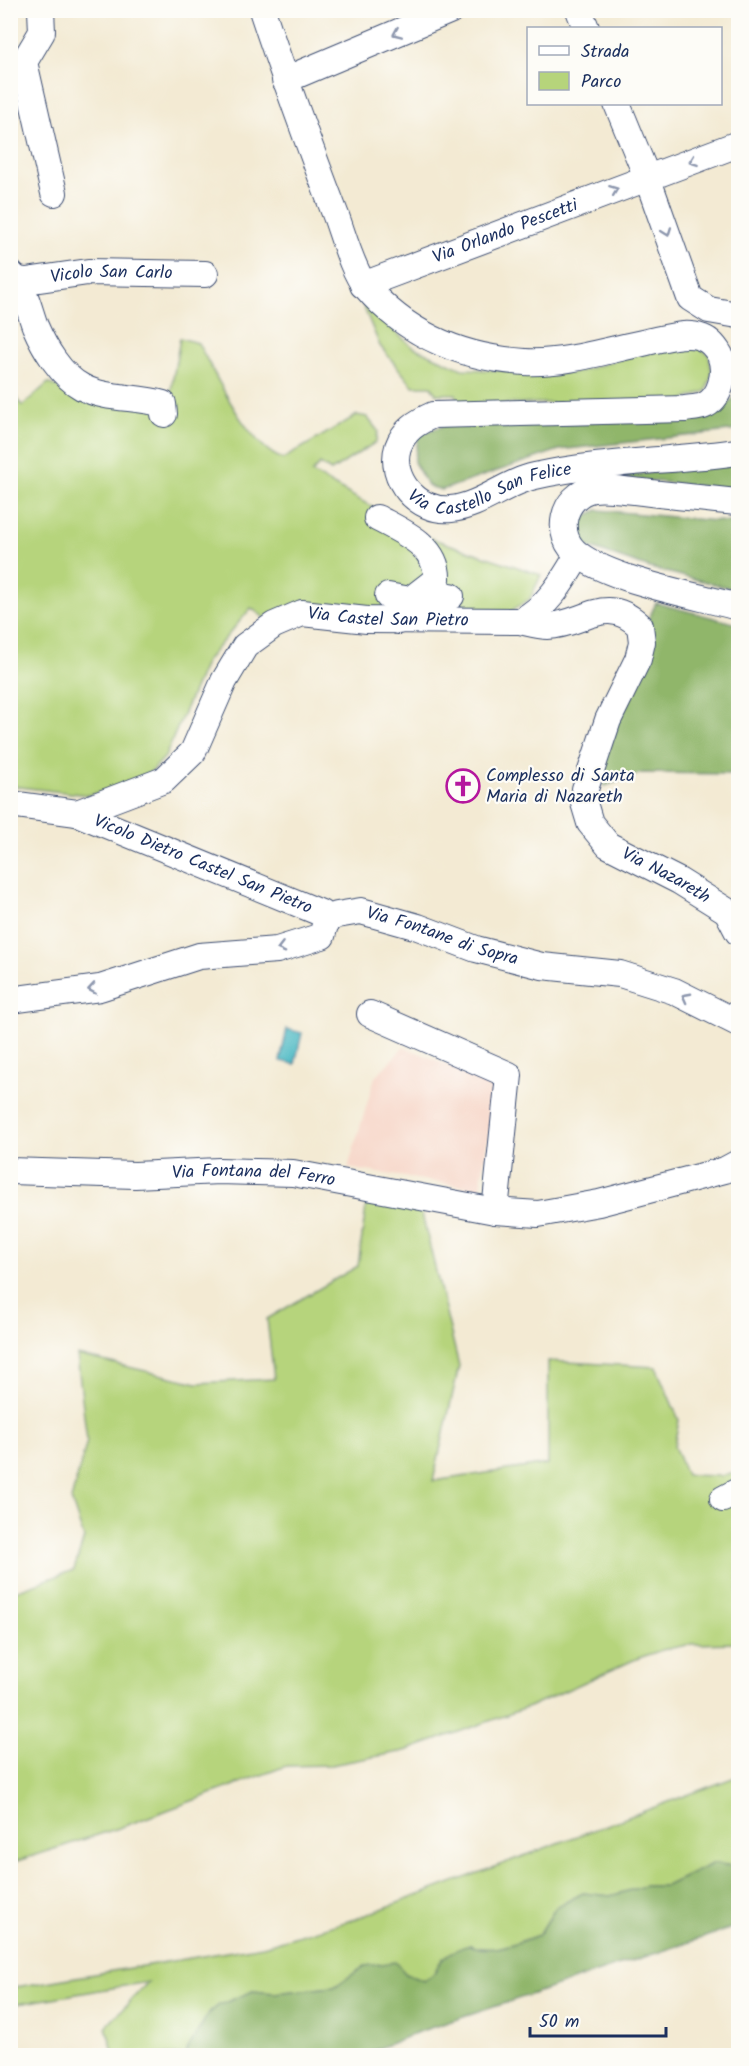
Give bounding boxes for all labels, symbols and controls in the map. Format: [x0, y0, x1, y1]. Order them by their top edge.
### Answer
one-way arrow [393, 26, 404, 38]
legend [527, 27, 722, 105]
text: Strada [581, 38, 629, 67]
text: Parco [581, 68, 621, 97]
one-way arrow [688, 153, 699, 166]
one-way arrow [609, 184, 619, 197]
street label: Via Orlando Pescetti [428, 191, 583, 272]
one-way arrow [659, 227, 672, 237]
street label: Vicolo San Carlo [48, 257, 173, 292]
street label: Via Castello San Felice [400, 455, 573, 524]
street label: Via Castel San Pietro [306, 599, 469, 635]
place label: Complesso di Santa Maria di Nazareth [486, 762, 635, 812]
church icon: Complesso di Santa Maria di Nazareth [445, 768, 481, 804]
street label: Vicolo Dietro Castel San Pietro [89, 807, 317, 922]
street label: Via Nazareth [617, 840, 716, 912]
street label: Via Fontane di Sopra [363, 899, 521, 974]
one-way arrow [277, 941, 287, 954]
one-way arrow [88, 982, 98, 995]
one-way arrow [682, 993, 692, 1004]
street label: Via Fontana del Ferro [171, 1157, 338, 1195]
scale bar [530, 2000, 666, 2038]
text: 50 m [539, 2008, 579, 2037]

